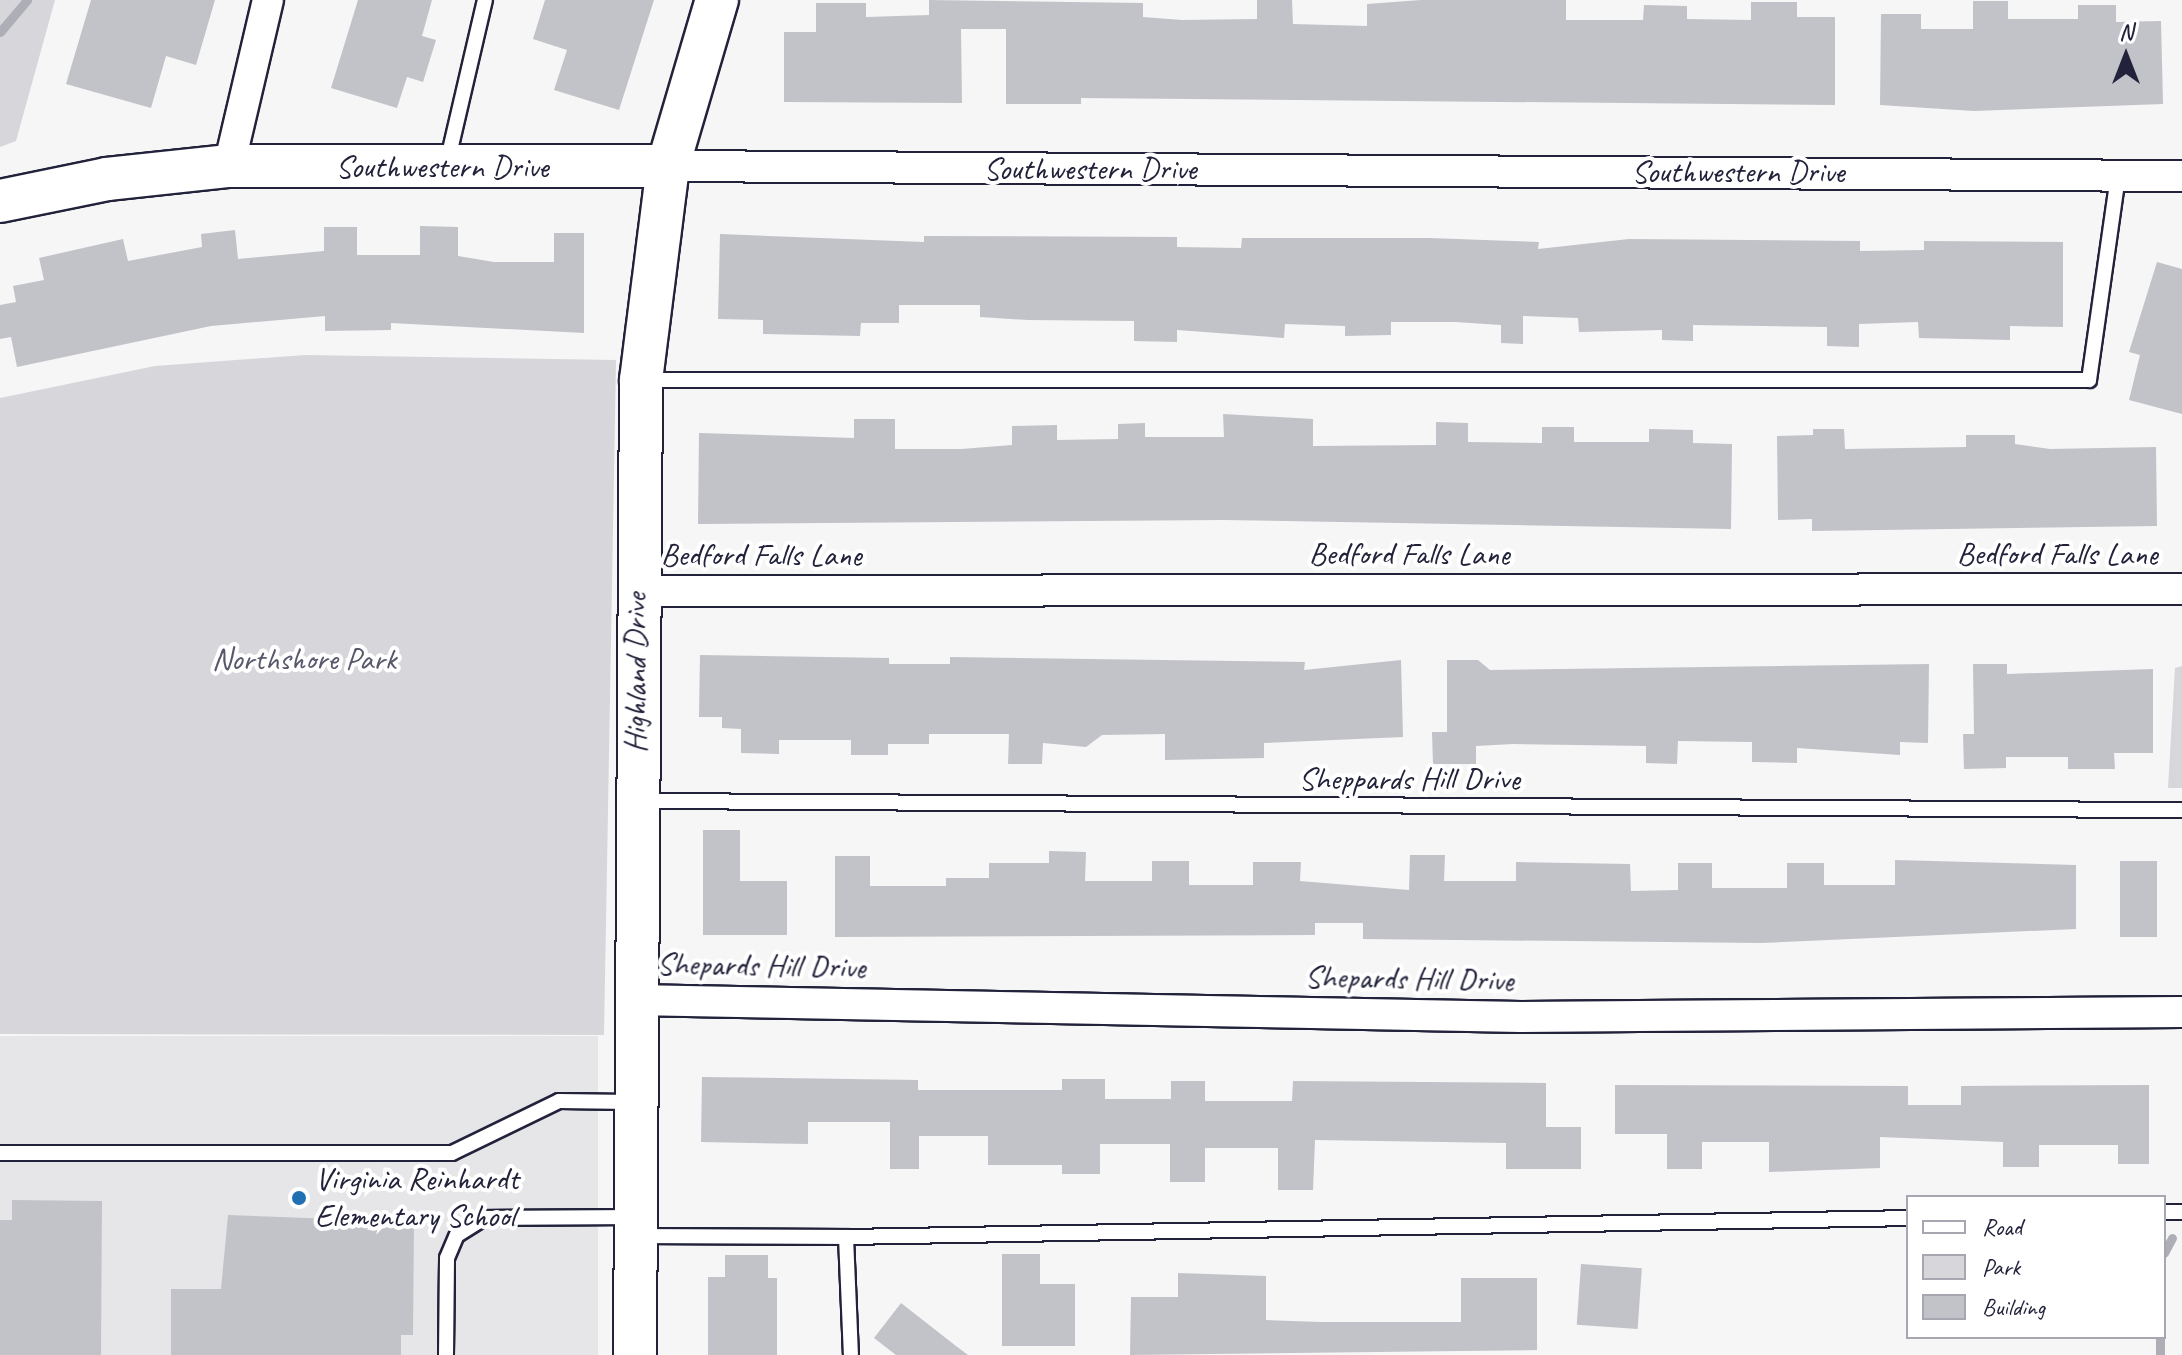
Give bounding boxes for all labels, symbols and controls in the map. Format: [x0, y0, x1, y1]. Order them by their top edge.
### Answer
north arrow [2086, 16, 2166, 96]
text: N [2119, 18, 2133, 46]
street label: Southwestern Drive [335, 148, 549, 186]
street label: Southwestern Drive [983, 150, 1197, 188]
street label: Southwestern Drive [1631, 153, 1845, 191]
street label: Bedford Falls Lane [1308, 535, 1510, 573]
street label: Bedford Falls Lane [1956, 535, 2158, 573]
street label: Bedford Falls Lane [660, 536, 862, 574]
street label: Highland Drive [617, 593, 655, 753]
park label: Northshore Park [212, 640, 396, 678]
street label: Sheppards Hill Drive [1298, 760, 1520, 798]
street label: Shepards Hill Drive [656, 945, 866, 987]
street label: Shepards Hill Drive [1304, 958, 1514, 1000]
place label: Virginia Reinhardt Elementary School [315, 1161, 518, 1236]
marker: Virginia Reinhardt Elementary School [290, 1189, 308, 1207]
legend [1906, 1195, 2166, 1339]
text: Road [1982, 1212, 2022, 1242]
text: Park [1982, 1252, 2020, 1282]
text: Building [1982, 1292, 2045, 1322]

